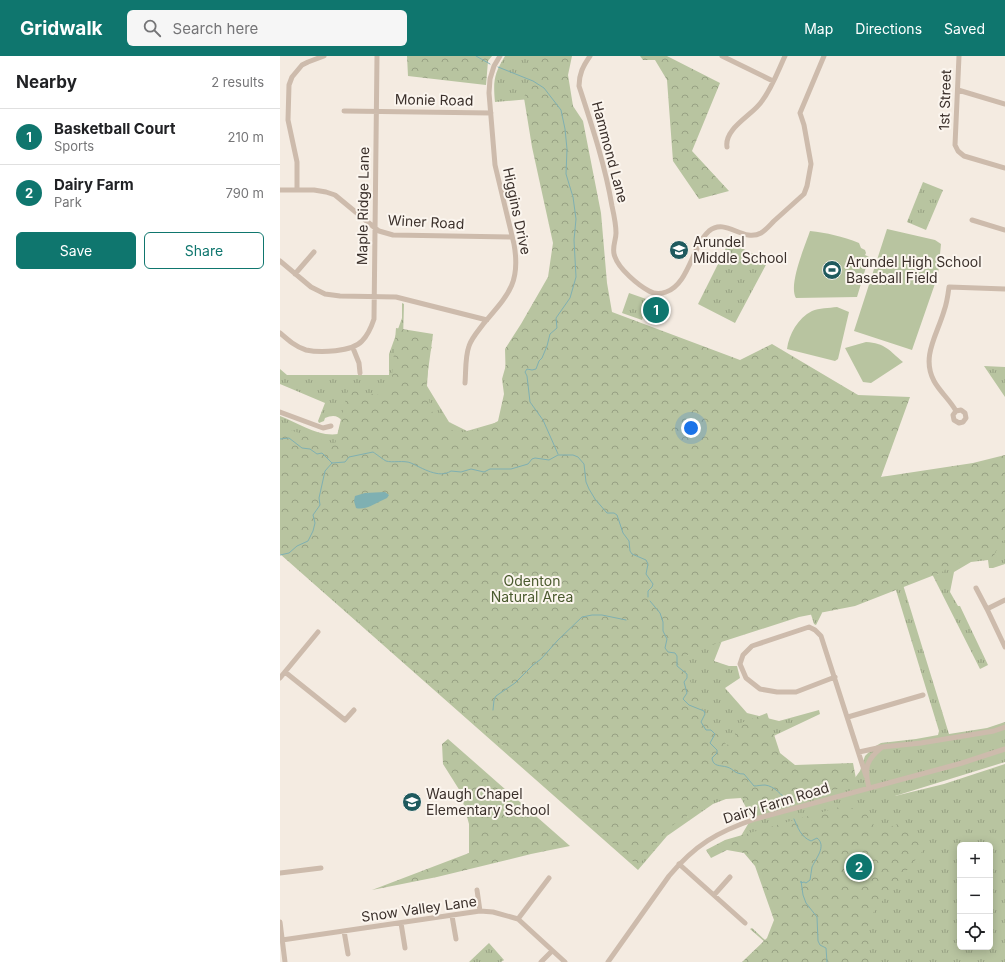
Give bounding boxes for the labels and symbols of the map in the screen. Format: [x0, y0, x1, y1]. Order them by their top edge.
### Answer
street label: 1st Street [935, 69, 954, 131]
street label: Monie Road [395, 90, 473, 109]
street label: Hammond Lane [589, 99, 632, 204]
street label: Maple Ridge Lane [353, 147, 372, 265]
street label: Higgins Drive [500, 166, 535, 256]
street label: Winer Road [387, 211, 465, 232]
place label: Arundel Middle School [693, 233, 787, 266]
school or university icon: Arundel Middle School [668, 239, 690, 261]
place label: Arundel High School Baseball Field [846, 253, 982, 286]
sports icon: Arundel High School Baseball Field [821, 259, 843, 281]
pin: 1 [643, 295, 669, 325]
your location [681, 418, 701, 438]
park label: Odenton Natural Area [491, 572, 573, 605]
street label: Dairy Farm Road [721, 778, 831, 827]
place label: Waugh Chapel Elementary School [426, 785, 550, 818]
school or university icon: Waugh Chapel Elementary School [401, 791, 423, 813]
pin: 2 [846, 852, 872, 882]
street label: Snow Valley Lane [360, 892, 478, 925]

